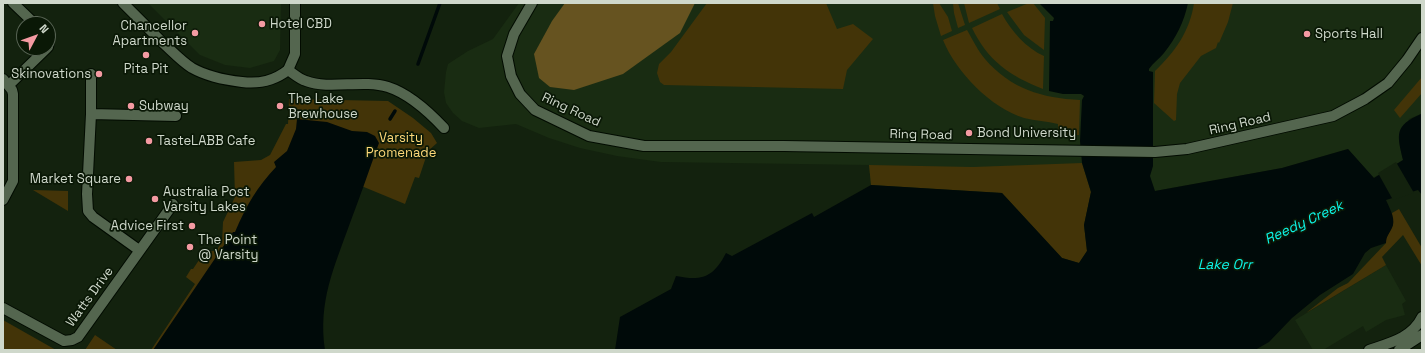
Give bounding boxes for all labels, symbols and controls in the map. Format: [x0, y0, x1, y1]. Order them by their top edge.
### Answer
north arrow [16, 16, 56, 56]
place label: Hotel CBD [270, 16, 332, 32]
place label: Chancellor Apartments [113, 18, 187, 49]
marker: Hotel CBD [257, 19, 267, 29]
text: N [37, 21, 52, 36]
place label: Sports Hall [1315, 26, 1383, 42]
marker: Chancellor Apartments [190, 28, 200, 38]
marker: Sports Hall [1302, 29, 1312, 39]
marker: Pita Pit [141, 50, 151, 60]
place label: Pita Pit [124, 61, 168, 77]
place label: Skinovations [11, 66, 91, 82]
marker: Skinovations [94, 69, 104, 79]
street label: Ring Road [539, 90, 603, 130]
place label: The Lake Brewhouse [288, 91, 358, 122]
place label: Subway [139, 98, 189, 114]
marker: Subway [126, 101, 136, 111]
marker: The Lake Brewhouse [275, 101, 285, 111]
street label: Ring Road [1208, 109, 1272, 139]
place label: Bond University [977, 125, 1076, 141]
street label: Ring Road [889, 127, 953, 143]
marker: Bond University [964, 128, 974, 138]
park label: Varsity Promenade [366, 130, 436, 161]
place label: TasteLABB Cafe [157, 133, 255, 149]
marker: TasteLABB Cafe [144, 136, 154, 146]
place label: Market Square [30, 171, 121, 187]
marker: Market Square [124, 174, 134, 184]
place label: Australia Post Varsity Lakes [163, 184, 249, 215]
marker: Australia Post Varsity Lakes [150, 194, 160, 204]
water label: Reedy Creek [1262, 197, 1346, 249]
place label: Advice First [111, 218, 184, 234]
marker: Advice First [187, 221, 197, 231]
place label: The Point @ Varsity [198, 232, 258, 263]
marker: The Point @ Varsity [185, 242, 195, 252]
water label: Lake Orr [1198, 257, 1252, 273]
street label: Watts Drive [63, 264, 117, 330]

